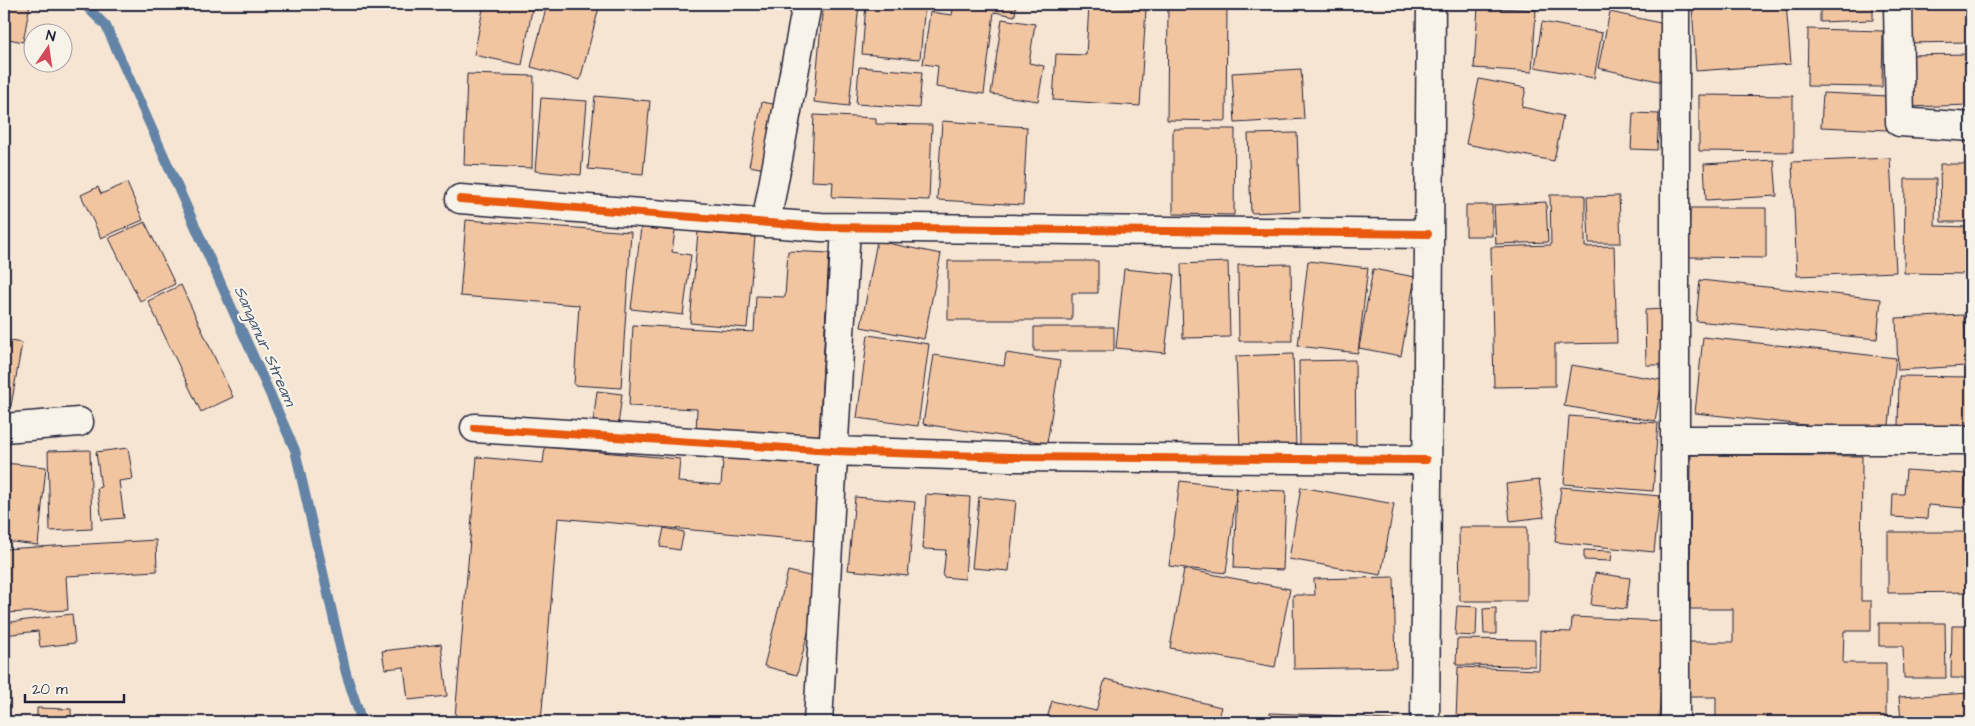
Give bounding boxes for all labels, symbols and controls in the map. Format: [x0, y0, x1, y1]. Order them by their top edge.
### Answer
north arrow [22, 22, 72, 72]
text: N [44, 26, 57, 47]
water label: Sanganur Stream [228, 283, 302, 411]
scale bar [25, 671, 124, 703]
text: 20 m [32, 679, 68, 700]

